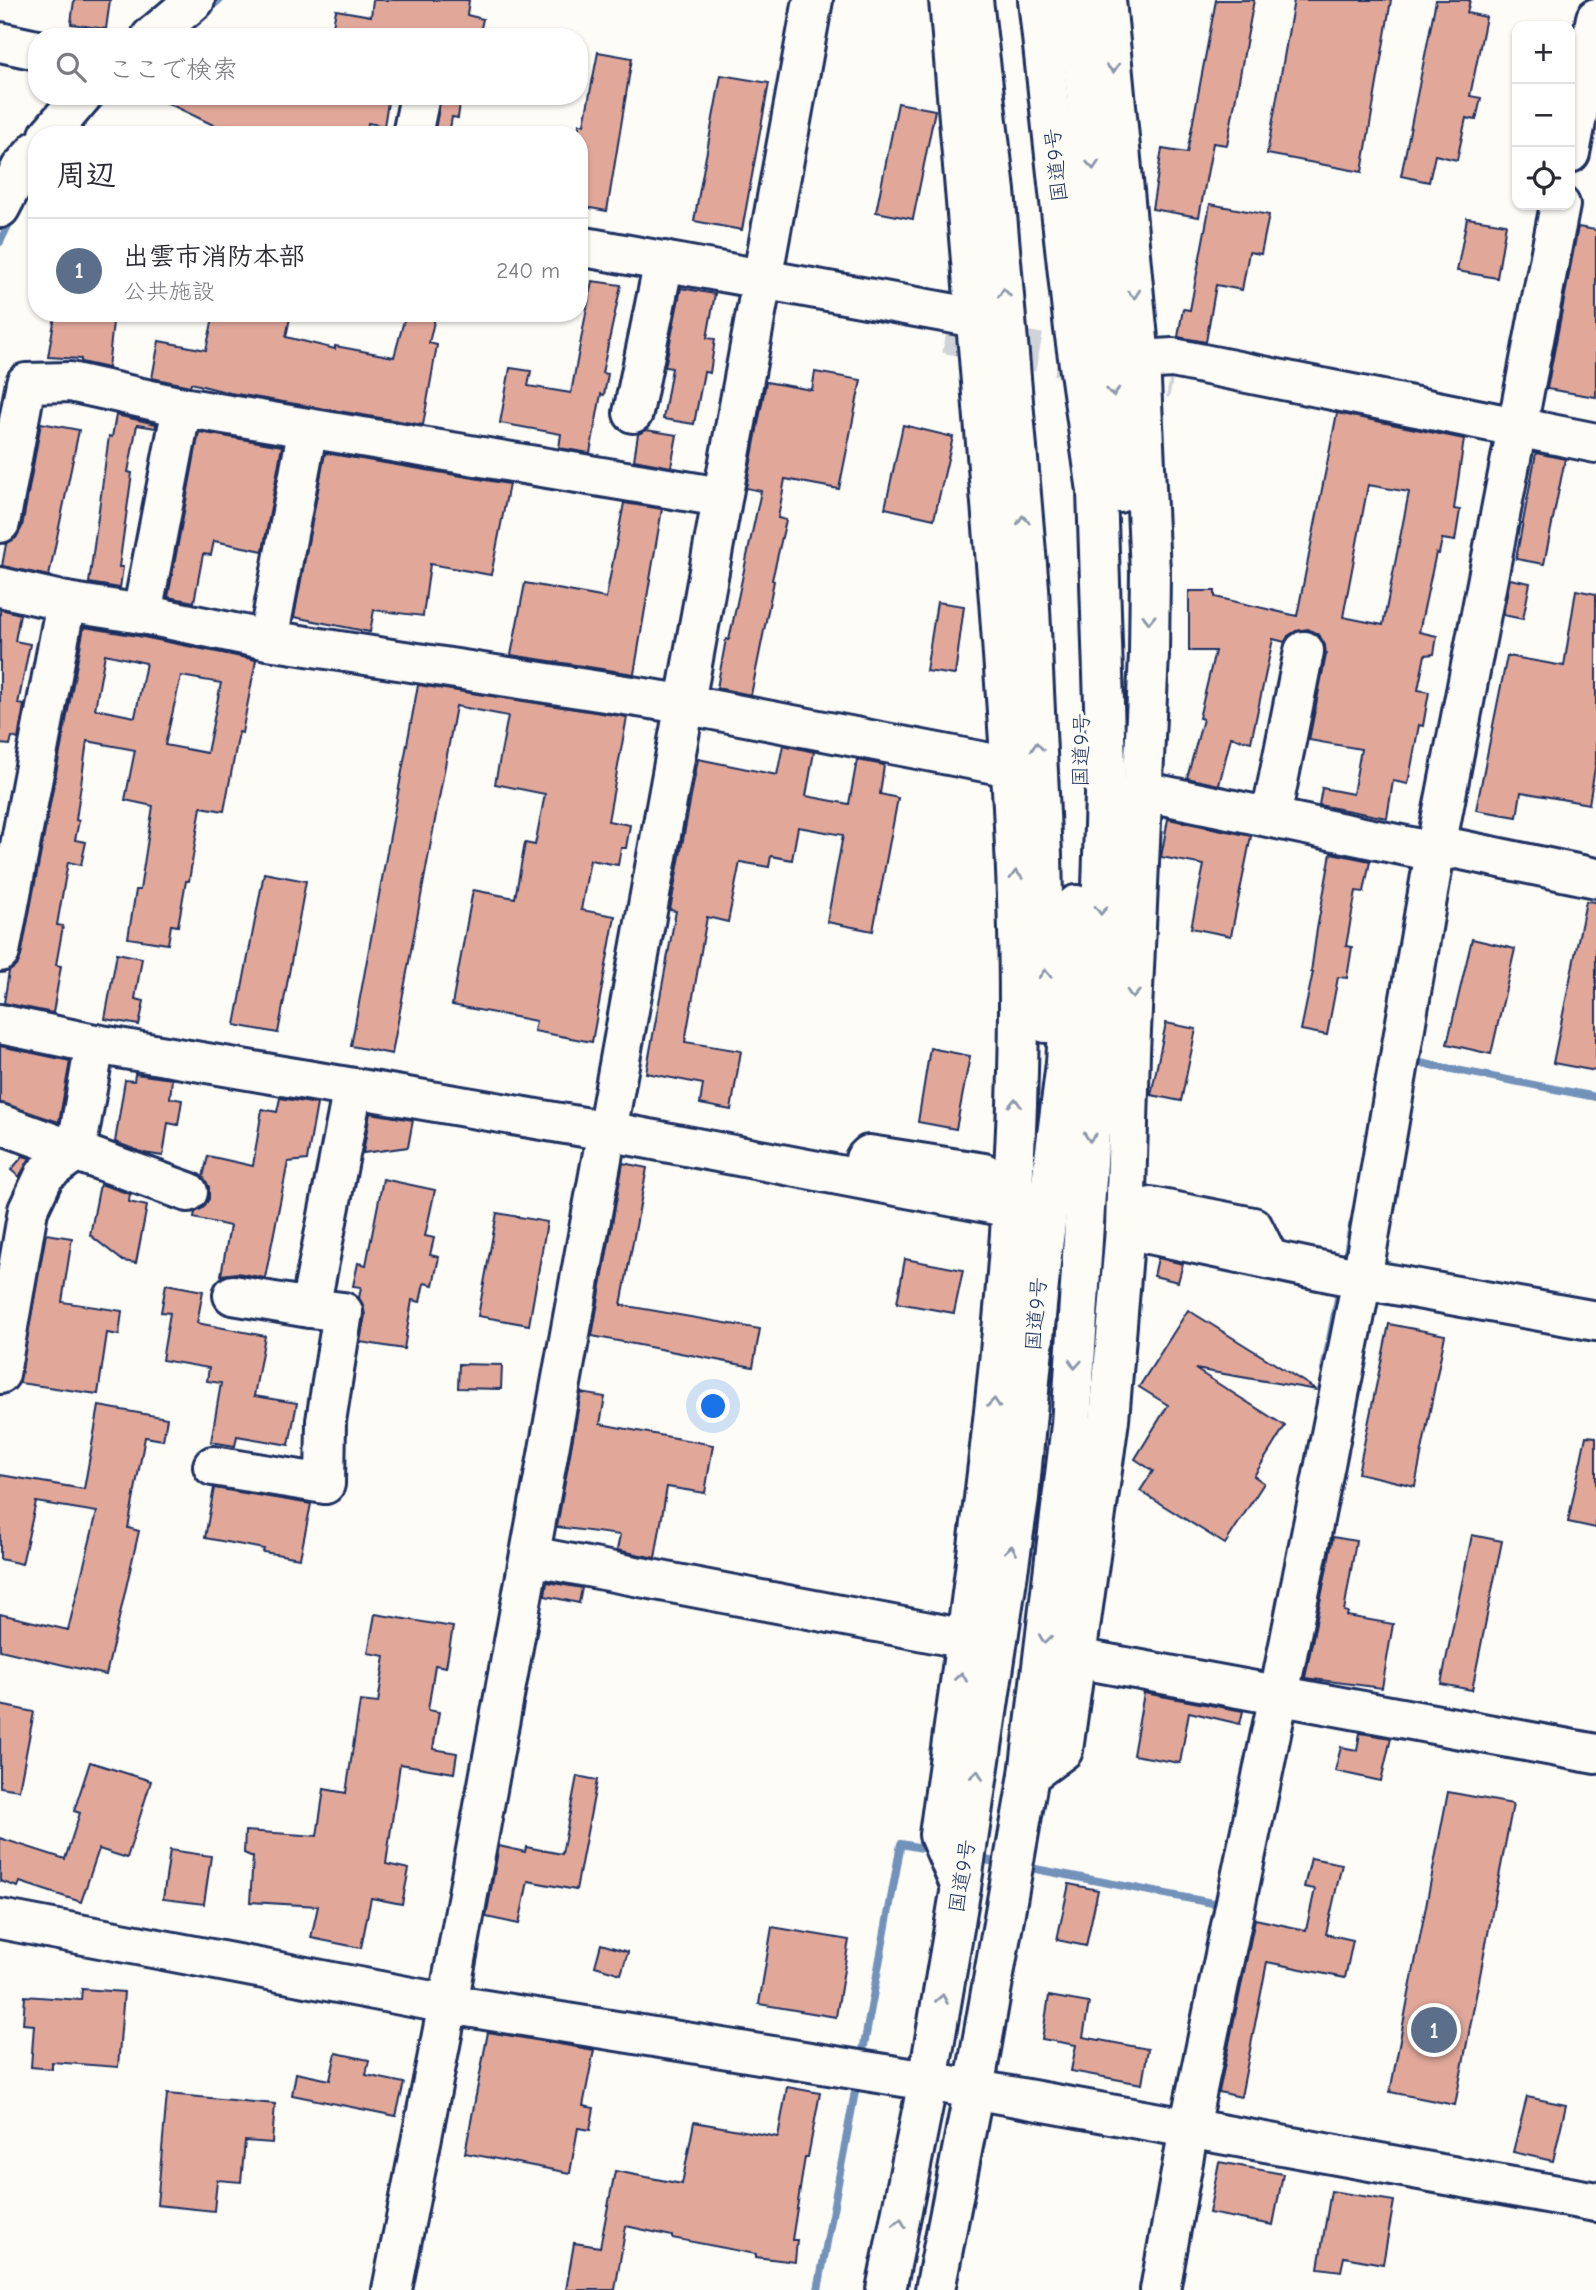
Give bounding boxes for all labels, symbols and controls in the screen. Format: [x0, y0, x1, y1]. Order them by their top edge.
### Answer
map controls [1512, 21, 1575, 210]
button: + [1512, 21, 1575, 84]
search box [28, 28, 588, 105]
icon: search [52, 48, 90, 86]
text: ここで検索 [108, 55, 238, 85]
one-way arrow [1105, 62, 1120, 74]
button: − [1512, 84, 1575, 147]
street label: 国道9号 [1040, 127, 1072, 203]
button: locate [1512, 147, 1575, 210]
text: 周辺 [56, 158, 116, 193]
one-way arrow [1085, 160, 1100, 171]
text: 出雲市消防本部 [123, 242, 305, 272]
text: 1 [74, 257, 84, 284]
text: 240 m [496, 257, 560, 284]
text: 公共施設 [123, 278, 215, 305]
one-way arrow [997, 287, 1012, 298]
one-way arrow [1126, 289, 1141, 300]
one-way arrow [1105, 387, 1120, 398]
one-way arrow [1016, 514, 1031, 525]
one-way arrow [1141, 615, 1157, 625]
street label: 国道9号 [1068, 713, 1094, 787]
one-way arrow [1029, 741, 1044, 752]
one-way arrow [1008, 870, 1023, 881]
one-way arrow [1094, 905, 1109, 916]
one-way arrow [1037, 968, 1053, 979]
one-way arrow [1125, 988, 1140, 999]
one-way arrow [1008, 1097, 1023, 1108]
one-way arrow [1082, 1132, 1097, 1143]
street label: 国道9号 [1021, 1276, 1051, 1352]
one-way arrow [1068, 1359, 1083, 1370]
your location [696, 1389, 730, 1423]
one-way arrow [987, 1397, 1002, 1409]
one-way arrow [1003, 1544, 1018, 1556]
one-way arrow [1037, 1633, 1052, 1645]
one-way arrow [953, 1672, 968, 1683]
one-way arrow [970, 1769, 985, 1781]
street label: 国道9号 [944, 1838, 980, 1914]
one-way arrow [933, 1994, 948, 2006]
pin: 1 [1411, 2004, 1457, 2056]
one-way arrow [891, 2217, 906, 2229]

